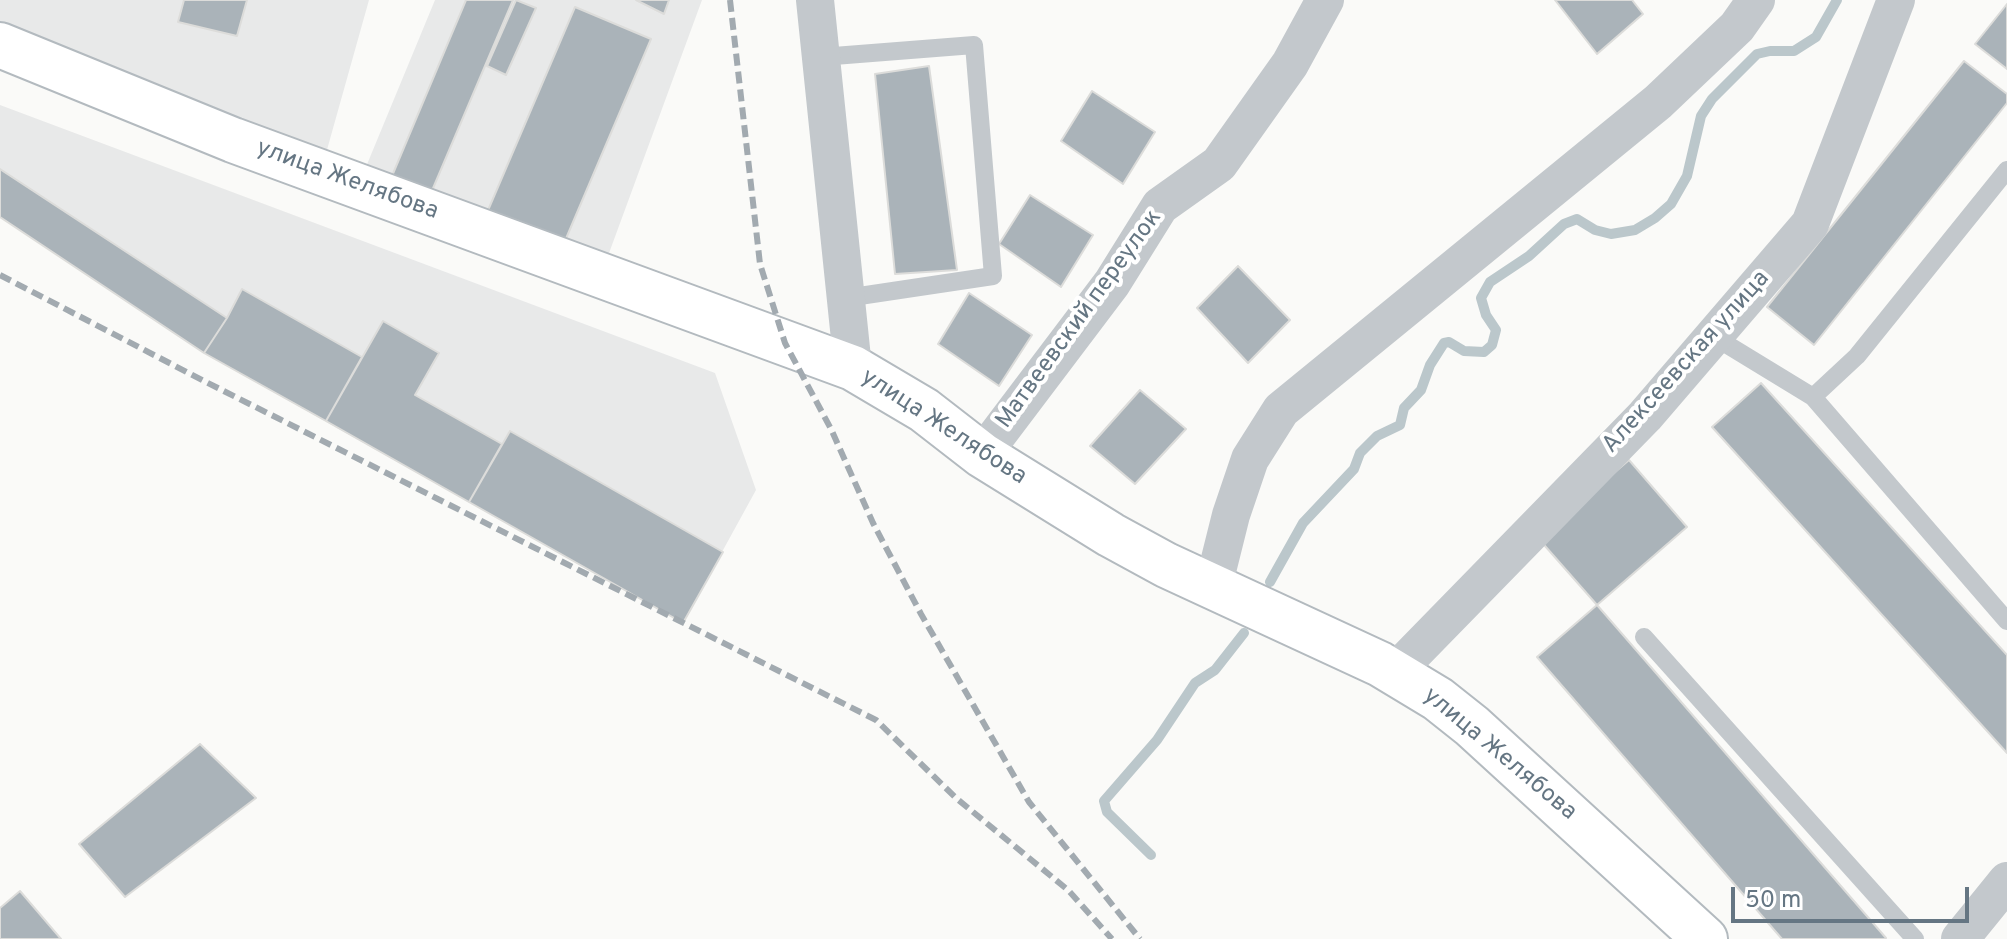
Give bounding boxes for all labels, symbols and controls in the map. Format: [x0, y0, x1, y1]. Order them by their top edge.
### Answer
street label: улица Желябова [252, 135, 442, 227]
street label: Матвеевский переулок [991, 205, 1169, 435]
street label: Алексеевская улица [1597, 266, 1777, 460]
street label: улица Желябова [855, 364, 1031, 492]
street label: улица Желябова [1416, 682, 1582, 828]
scale bar [1735, 871, 1973, 921]
text: 50 m [1745, 886, 1801, 916]

